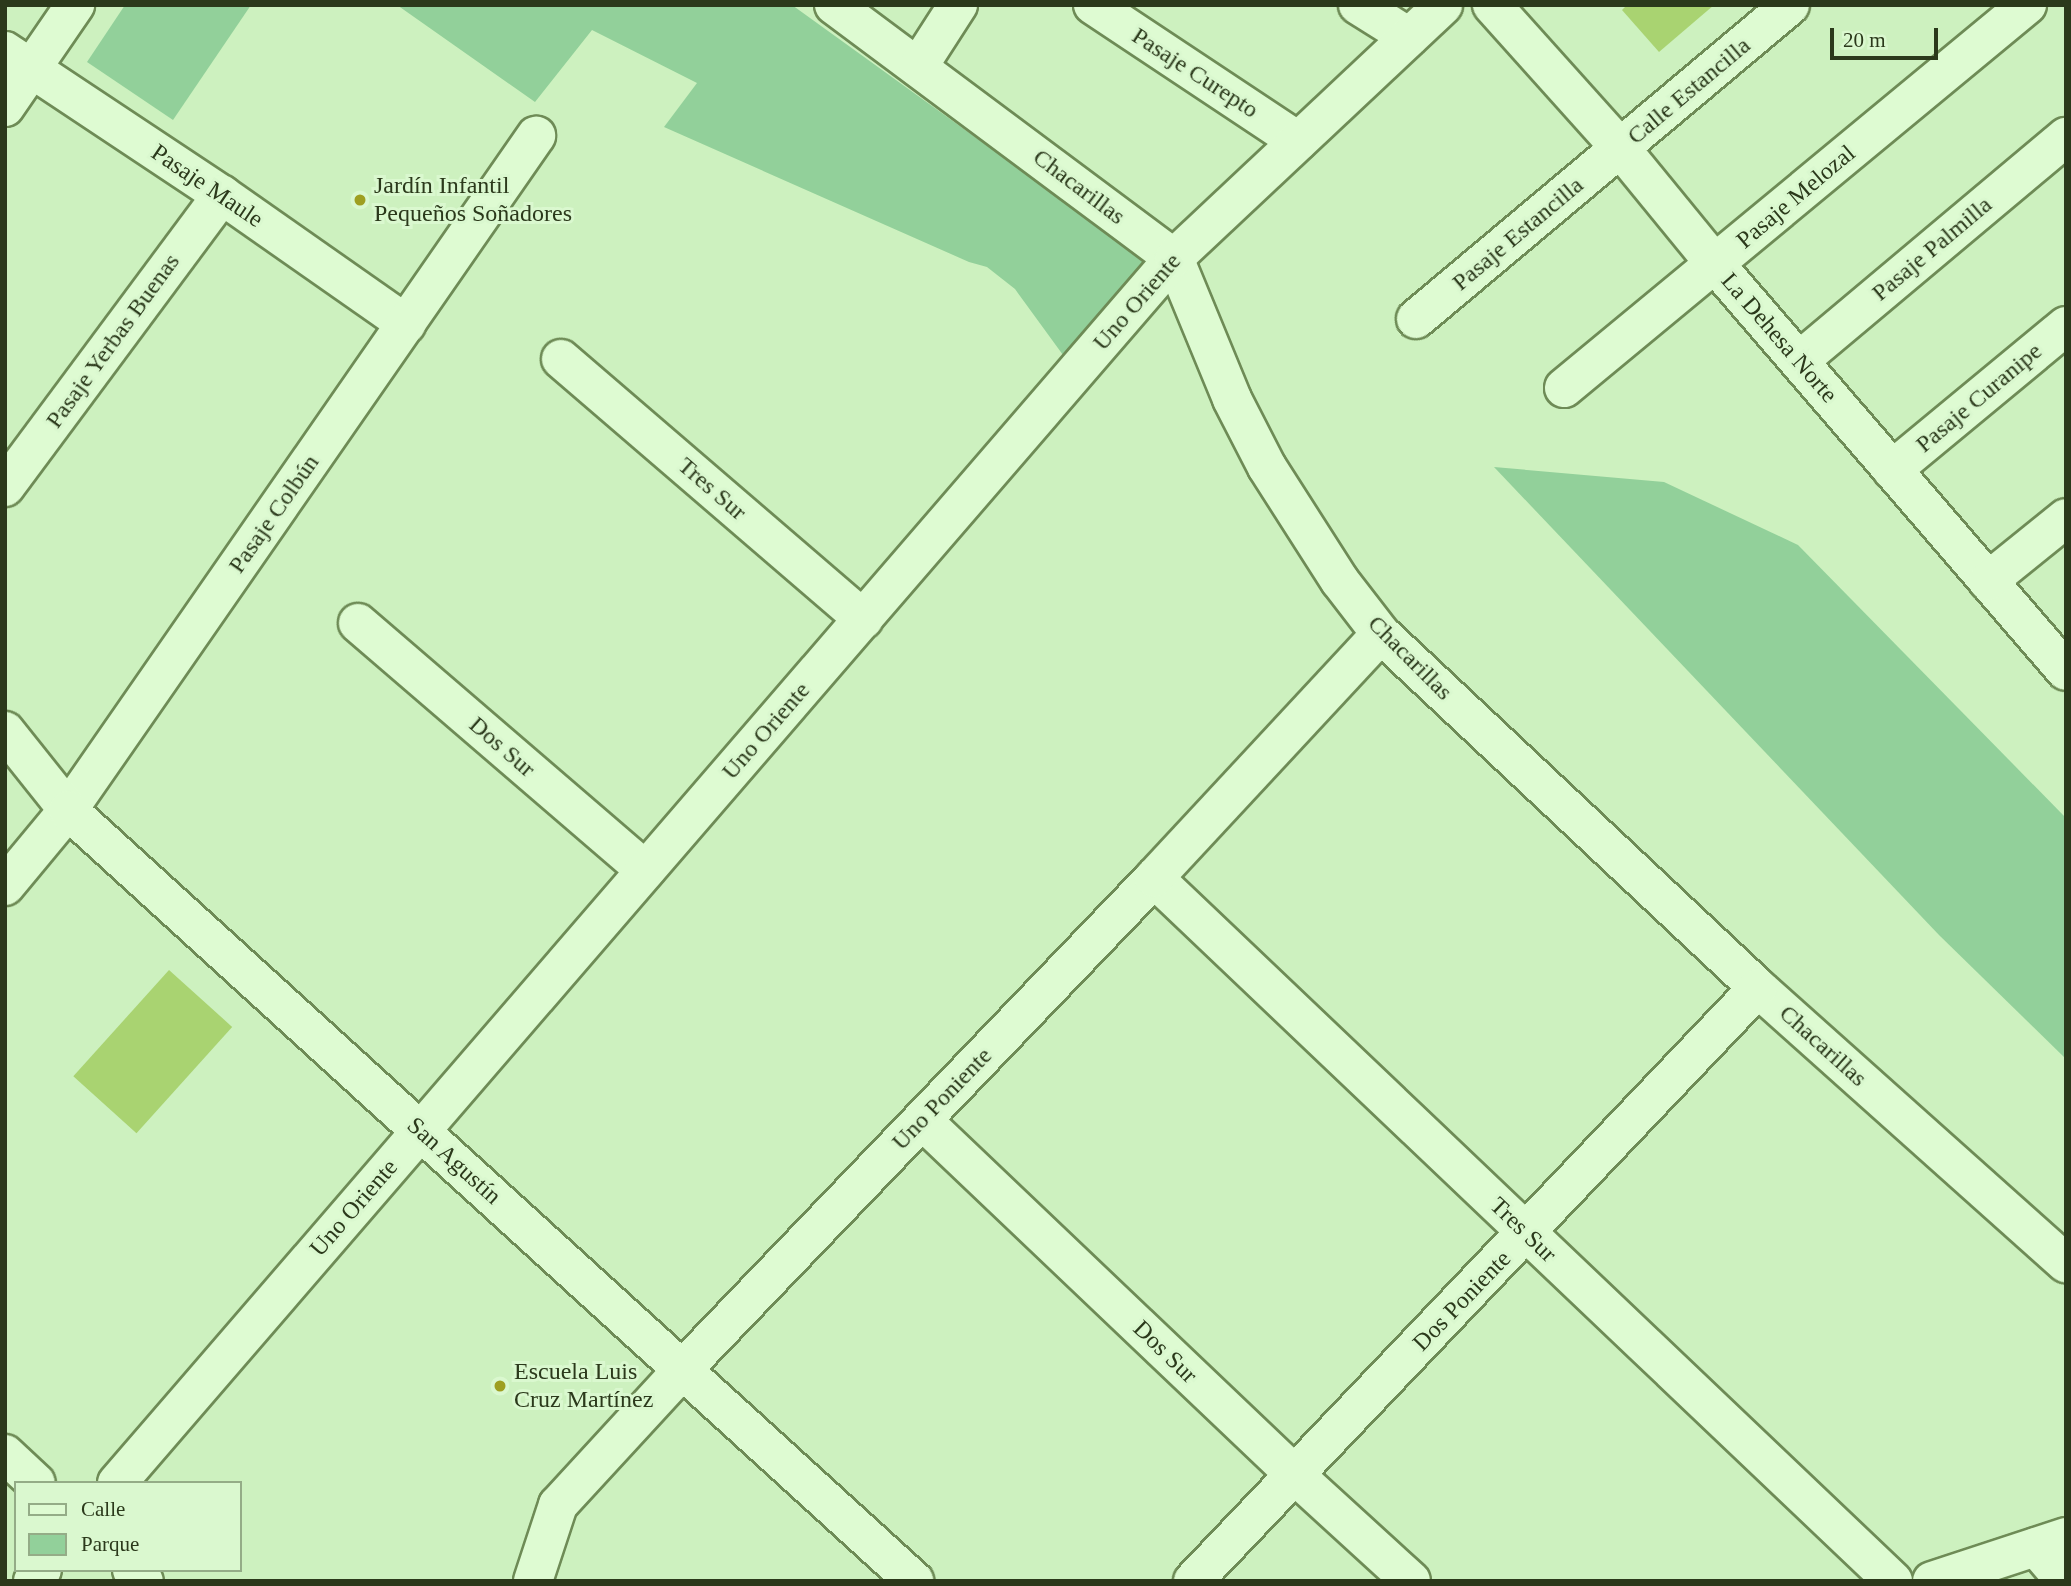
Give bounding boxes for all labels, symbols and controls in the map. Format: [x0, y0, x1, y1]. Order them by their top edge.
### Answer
scale bar [1833, 14, 1941, 58]
street label: Pasaje Curepto [1127, 22, 1263, 124]
text: 20 m [1843, 28, 1886, 52]
street label: Calle Estancilla [1622, 31, 1756, 151]
street label: Pasaje Maule [146, 138, 268, 234]
street label: Pasaje Melozal [1731, 139, 1861, 255]
street label: Chacarillas [1027, 143, 1131, 231]
street label: Pasaje Estancilla [1447, 171, 1589, 297]
place label: Jardín Infantil Pequeños Soñadores [374, 172, 572, 228]
street label: Pasaje Palmilla [1866, 191, 1998, 307]
marker: Jardín Infantil Pequeños Soñadores [352, 192, 368, 208]
street label: Pasaje Yerbas Buenas [40, 248, 186, 434]
street label: Uno Oriente [1087, 248, 1187, 356]
street label: La Dehesa Norte [1715, 267, 1843, 409]
street label: Pasaje Curanipe [1910, 337, 2048, 459]
street label: Pasaje Colbún [223, 449, 325, 579]
street label: Tres Sur [672, 452, 752, 526]
street label: Chacarillas [1362, 610, 1458, 706]
street label: Uno Oriente [716, 677, 816, 785]
street label: Dos Sur [463, 711, 541, 783]
street label: Chacarillas [1773, 999, 1873, 1093]
street label: Uno Poniente [886, 1042, 998, 1156]
street label: San Agustín [401, 1111, 507, 1211]
street label: Uno Oriente [304, 1154, 404, 1262]
street label: Tres Sur [1484, 1191, 1562, 1269]
street label: Dos Poniente [1407, 1245, 1517, 1357]
street label: Dos Sur [1127, 1315, 1203, 1389]
place label: Escuela Luis Cruz Martínez [514, 1358, 653, 1414]
marker: Escuela Luis Cruz Martínez [492, 1378, 508, 1394]
legend [14, 1481, 242, 1572]
text: Calle [81, 1497, 125, 1521]
text: Parque [81, 1532, 139, 1556]

